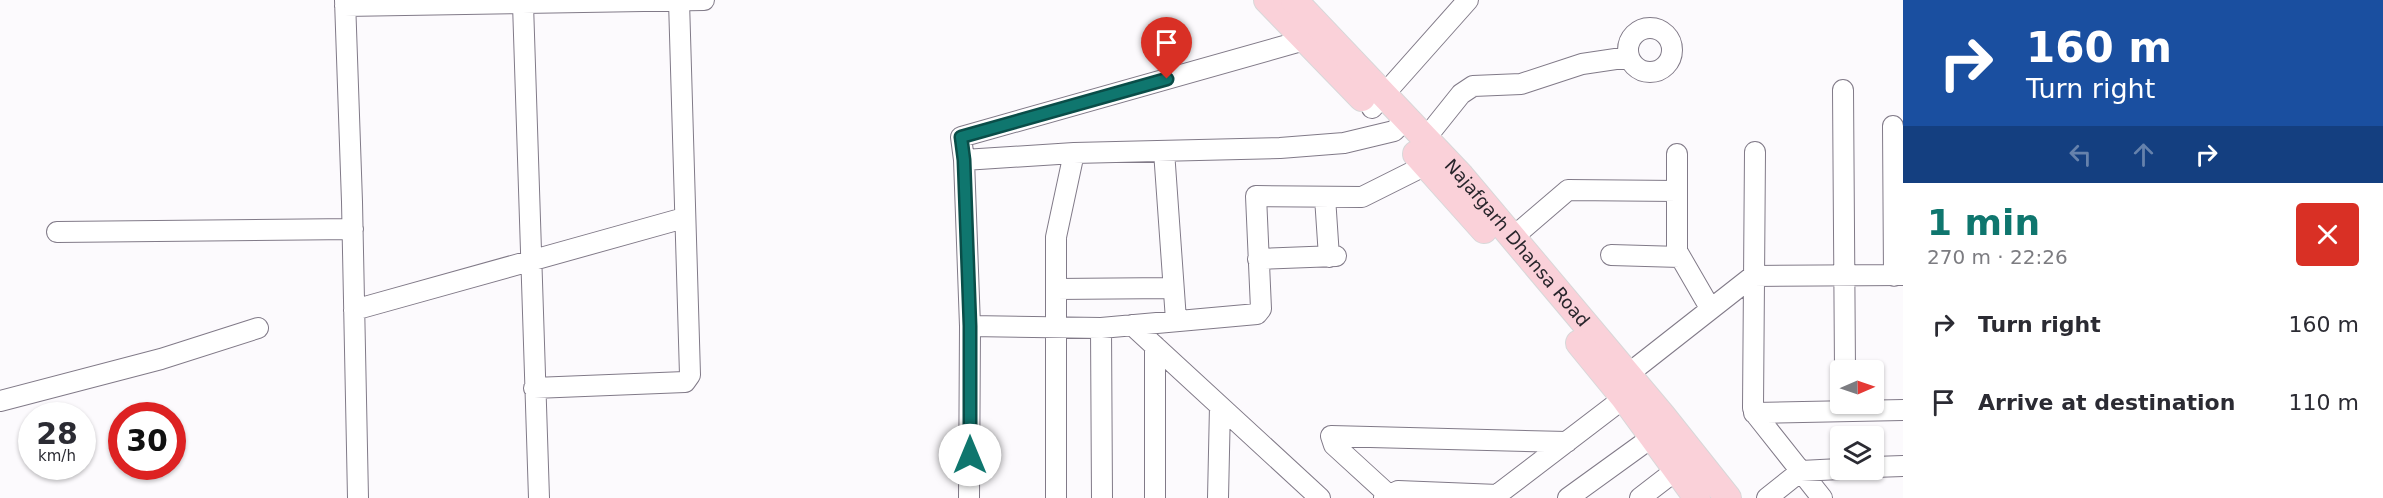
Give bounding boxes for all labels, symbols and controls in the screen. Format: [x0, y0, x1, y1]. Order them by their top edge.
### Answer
pin [1141, 17, 1192, 79]
text: 160 m [2026, 23, 2172, 72]
icon: right [1927, 24, 2005, 102]
icon: arrive [1150, 26, 1183, 59]
text: Turn right [2026, 73, 2155, 104]
icon: left [2064, 138, 2097, 171]
icon: ahead [2127, 138, 2160, 171]
icon: right [2190, 138, 2223, 171]
street label: Najafgarh Dhansa Road [1441, 155, 1594, 331]
text: 1 min [1927, 202, 2040, 243]
button: close [2296, 203, 2359, 266]
text: 270 m · 22:26 [1927, 245, 2068, 269]
icon: right [1927, 308, 1960, 341]
text: Turn right [1978, 312, 2101, 337]
text: 160 m [2289, 312, 2359, 337]
north arrow [1830, 360, 1884, 414]
map controls [1830, 360, 1884, 480]
icon: arrive [1927, 386, 1960, 419]
text: Arrive at destination [1978, 390, 2235, 415]
text: 110 m [2289, 390, 2359, 415]
speed limit sign: 30 [108, 402, 186, 480]
text: 28 [36, 416, 78, 451]
position arrow [938, 423, 1002, 487]
button: layers [1830, 426, 1884, 480]
text: km/h [38, 447, 76, 465]

